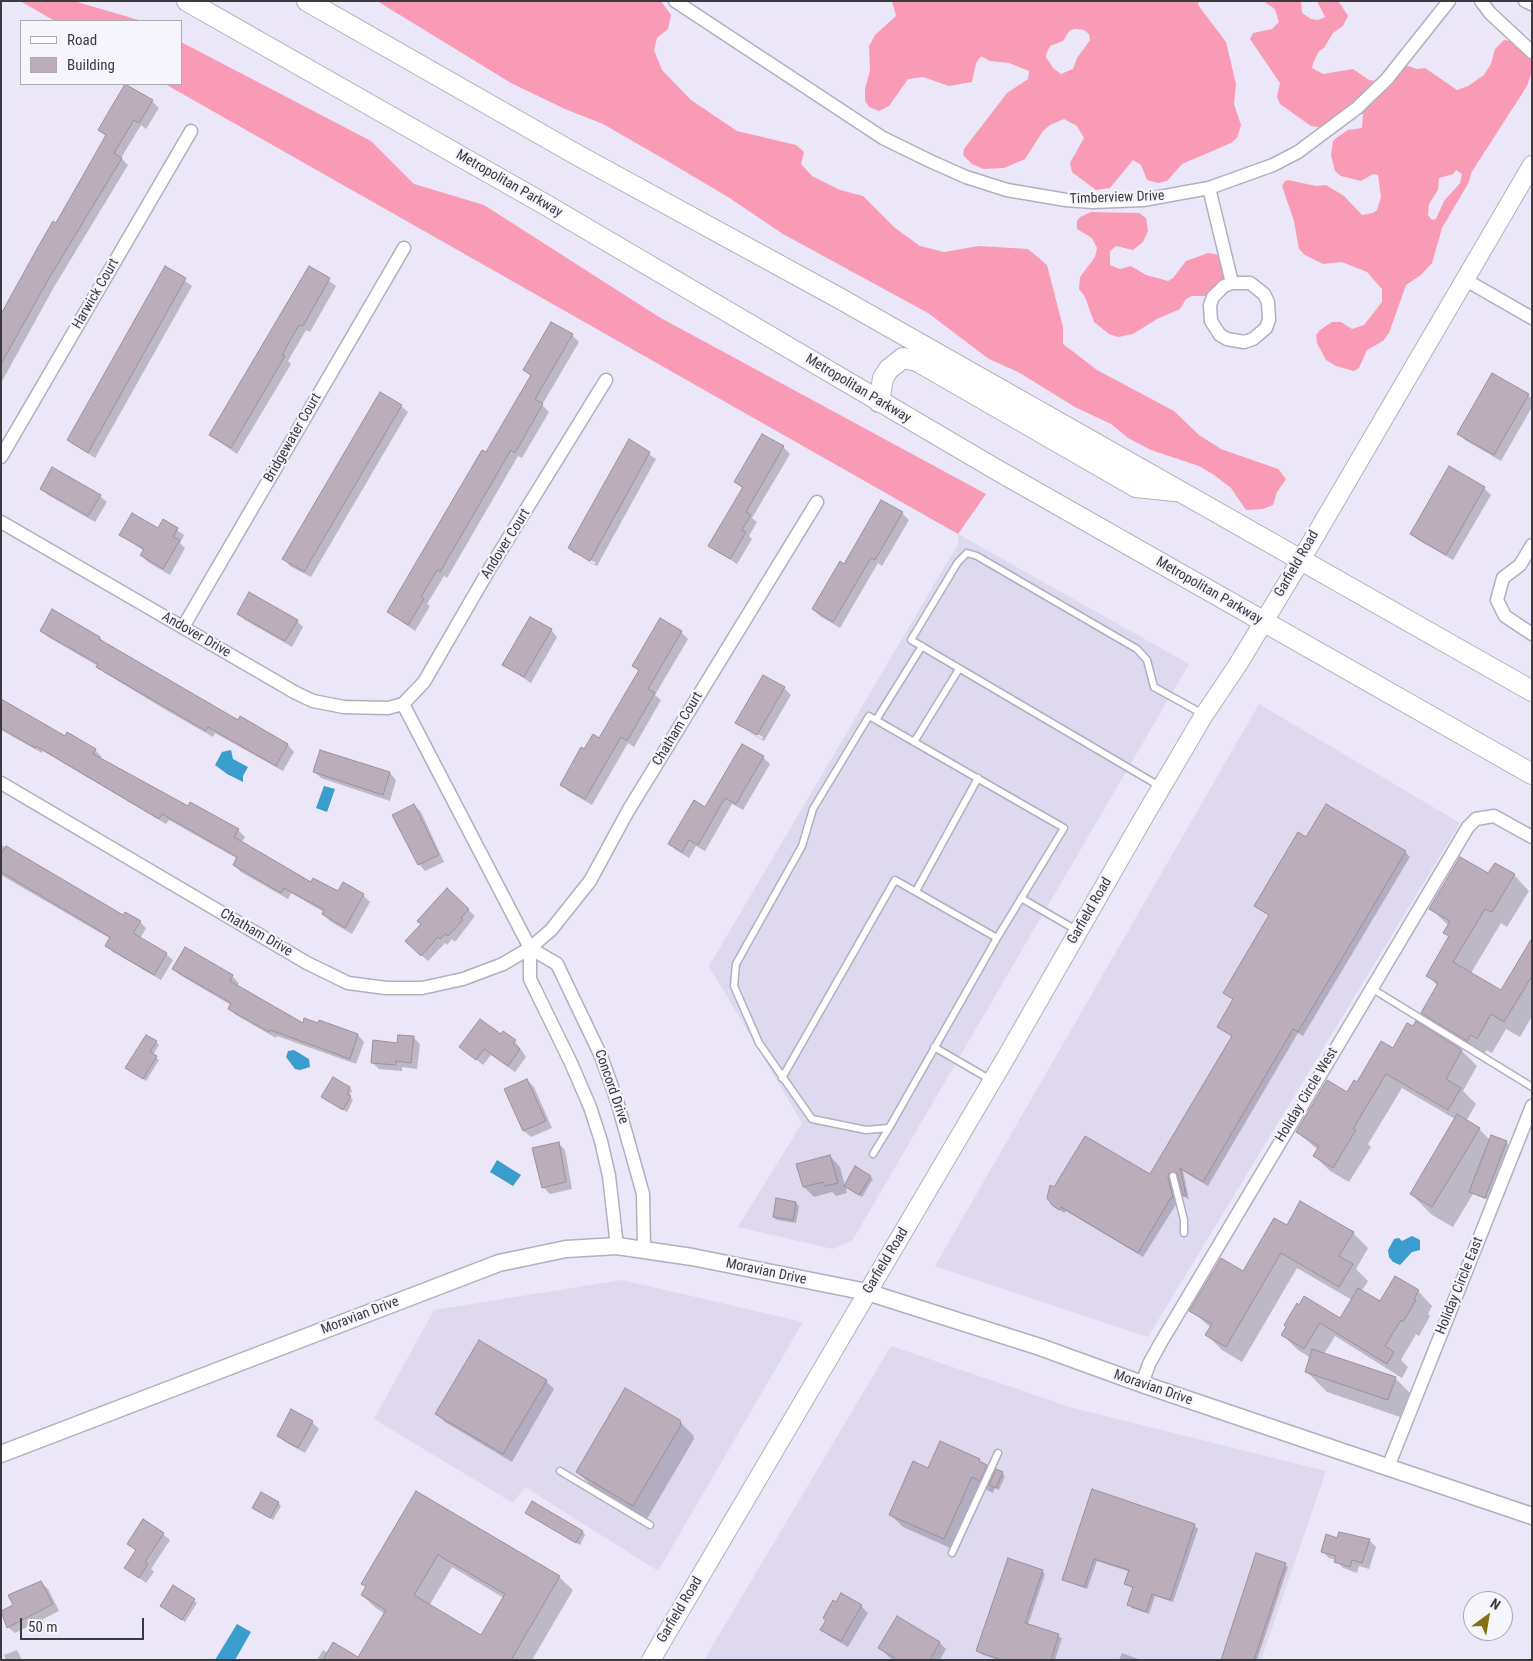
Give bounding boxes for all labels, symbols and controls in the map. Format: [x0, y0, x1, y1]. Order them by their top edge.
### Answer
legend [20, 20, 182, 85]
text: Road [67, 31, 97, 49]
text: Building [67, 56, 115, 74]
street label: Metropolitan Parkway [453, 147, 565, 221]
street label: Timberview Drive [1069, 188, 1165, 208]
street label: Harwick Court [69, 256, 123, 332]
street label: Metropolitan Parkway [802, 351, 914, 427]
street label: Bridgewater Court [261, 390, 325, 486]
street label: Andover Court [478, 506, 534, 582]
street label: Garfield Road [1271, 528, 1323, 600]
street label: Metropolitan Parkway [1153, 554, 1265, 628]
street label: Andover Drive [159, 609, 233, 661]
street label: Chatham Court [649, 689, 707, 769]
street label: Garfield Road [1064, 875, 1116, 947]
street label: Chatham Drive [217, 906, 295, 960]
street label: Holiday Circle West [1272, 1045, 1342, 1145]
street label: Concord Drive [590, 1048, 632, 1126]
street label: Garfield Road [860, 1225, 912, 1297]
street label: Holiday Circle East [1433, 1235, 1487, 1337]
street label: Moravian Drive [724, 1255, 808, 1289]
street label: Moravian Drive [319, 1293, 401, 1339]
street label: Moravian Drive [1111, 1367, 1195, 1409]
street label: Garfield Road [654, 1574, 706, 1646]
north arrow [1463, 1591, 1513, 1641]
text: N [1488, 1595, 1503, 1613]
scale bar [22, 1608, 146, 1640]
text: 50 m [28, 1618, 58, 1636]

